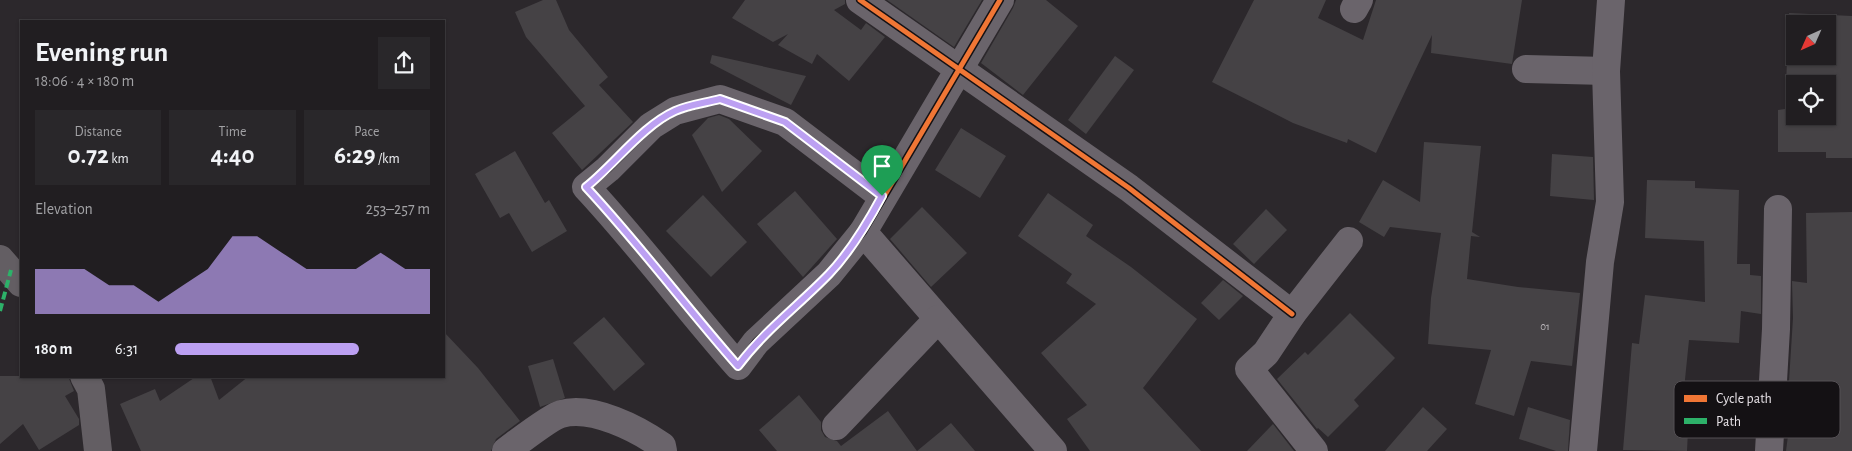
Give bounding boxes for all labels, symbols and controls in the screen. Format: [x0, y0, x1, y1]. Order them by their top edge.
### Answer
north arrow [1786, 15, 1836, 65]
map controls [1786, 15, 1836, 125]
button: share [378, 37, 430, 89]
text: Evening run [35, 39, 168, 67]
text: 18:06 · 4 × 180 m [35, 73, 134, 89]
button: locate [1786, 75, 1836, 125]
text: Distance [74, 125, 122, 139]
text: Time [219, 125, 246, 139]
text: Pace [354, 125, 379, 139]
text: 0.72 [68, 143, 109, 168]
text: 4:40 [211, 143, 254, 168]
text: 6:29 [334, 143, 376, 168]
pin [861, 145, 903, 196]
text: km [109, 152, 129, 166]
text: /km [376, 152, 400, 166]
icon: arrive [868, 152, 896, 180]
text: Elevation [35, 201, 93, 217]
text: 253–257 m [366, 201, 430, 217]
house number: 01 [1540, 321, 1550, 332]
text: 180 m [35, 341, 72, 357]
text: 6:31 [115, 341, 138, 357]
legend [1674, 381, 1840, 438]
text: Cycle path [1716, 392, 1772, 406]
text: Path [1716, 415, 1741, 429]

